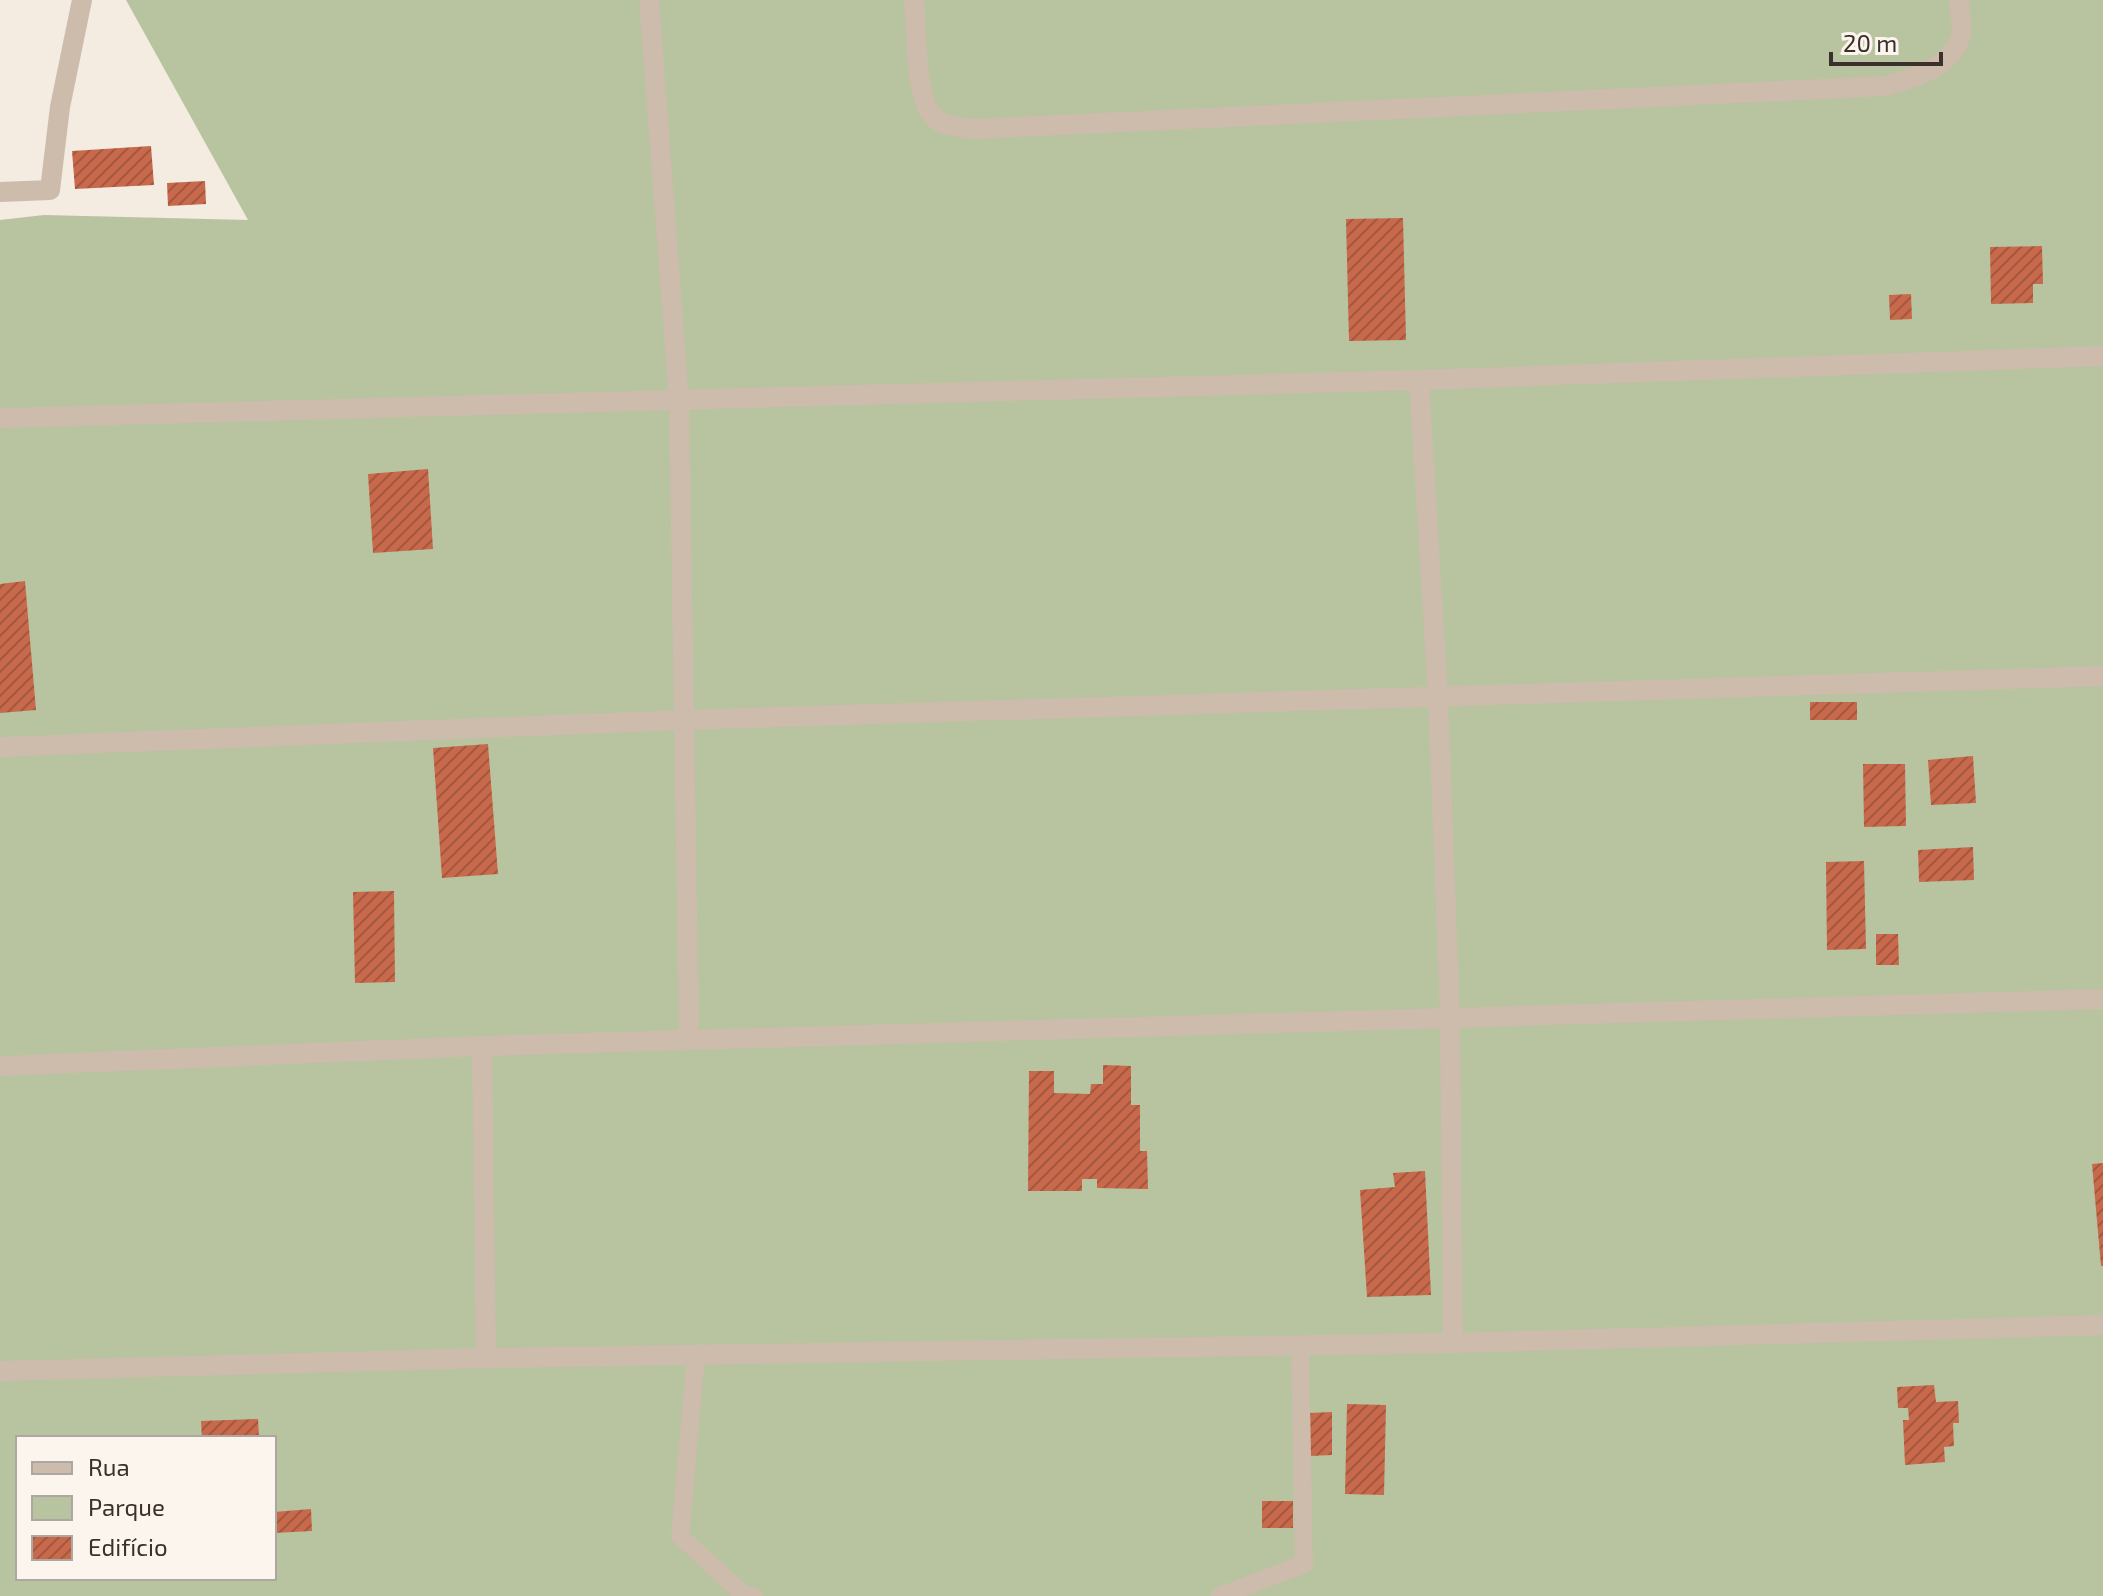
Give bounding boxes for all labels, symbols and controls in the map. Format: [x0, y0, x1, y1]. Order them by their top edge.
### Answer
scale bar [1831, 16, 1941, 66]
text: 20 m [1843, 28, 1897, 57]
legend [16, 1436, 276, 1580]
text: Rua [88, 1452, 130, 1481]
text: Parque [88, 1492, 165, 1521]
text: Edifício [88, 1532, 168, 1561]

